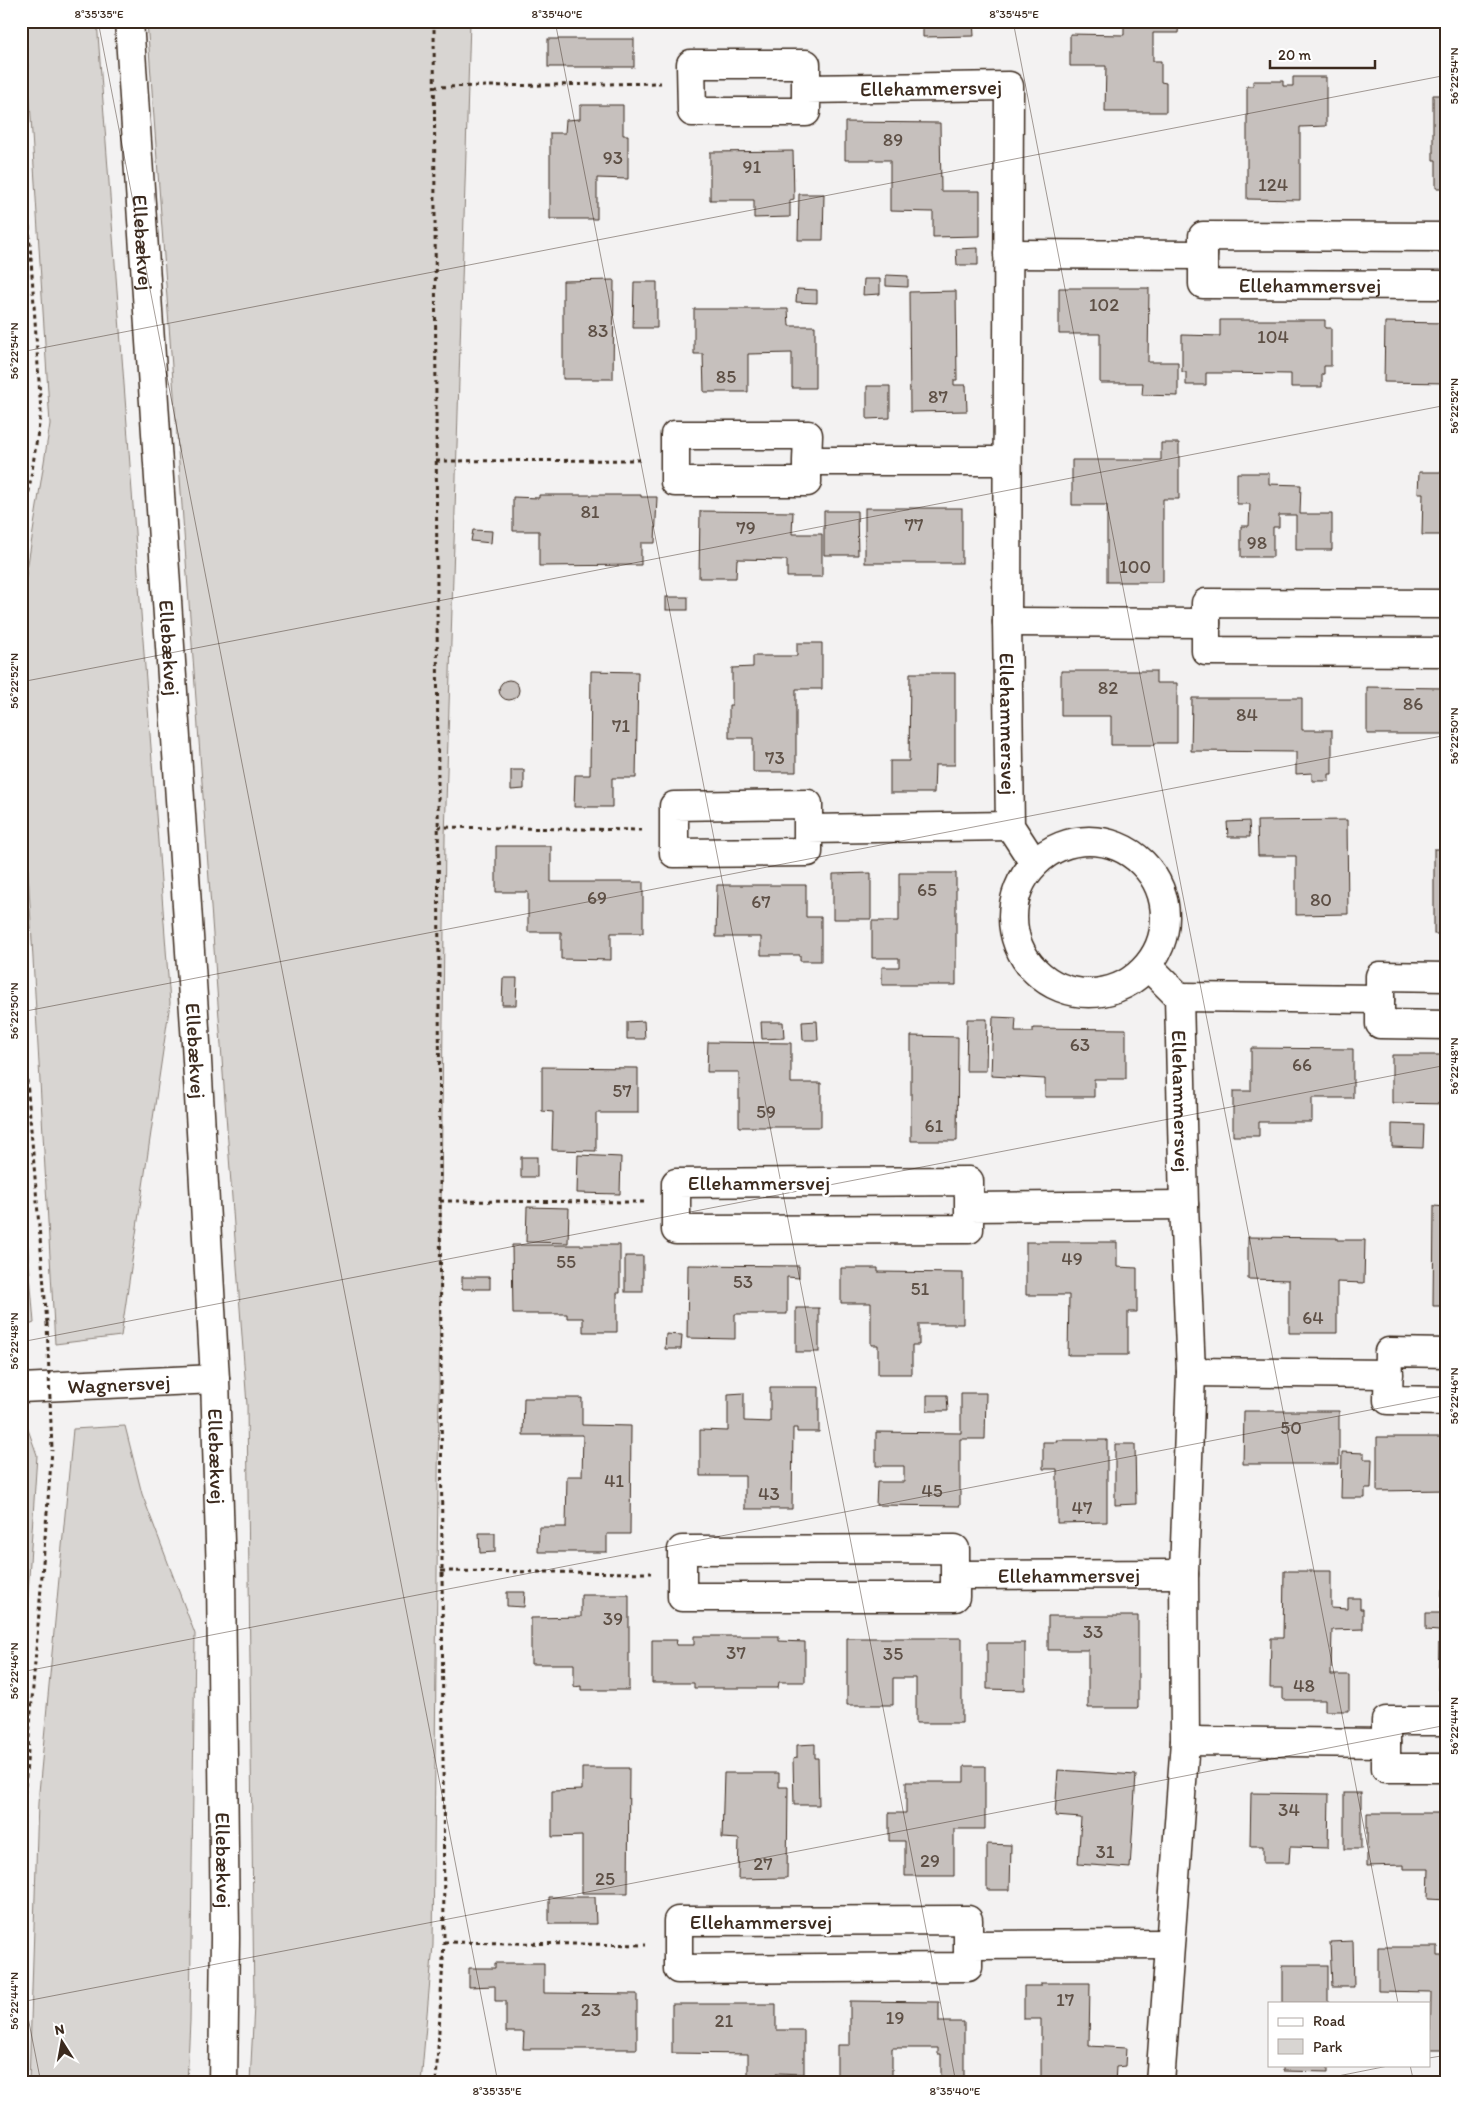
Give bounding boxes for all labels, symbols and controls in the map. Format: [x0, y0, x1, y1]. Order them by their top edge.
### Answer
text: 8°35'35"E [74, 7, 124, 21]
text: 8°35'40"E [532, 7, 583, 21]
text: 8°35'45"E [989, 7, 1039, 21]
scale bar [1270, 38, 1376, 70]
text: 20 m [1278, 46, 1312, 64]
text: 56°22'54"N [1447, 47, 1461, 105]
street label: Ellehammersvej [860, 74, 1002, 101]
house number: 89 [883, 128, 903, 151]
house number: 93 [603, 146, 623, 169]
house number: 91 [743, 155, 762, 178]
house number: 124 [1258, 173, 1288, 196]
street label: Ellebækvej [128, 194, 159, 291]
street label: Ellehammersvej [1239, 272, 1381, 297]
house number: 102 [1089, 293, 1119, 316]
house number: 83 [588, 319, 608, 342]
text: 56°22'54"N [7, 322, 21, 380]
house number: 104 [1257, 325, 1289, 348]
house number: 85 [716, 365, 736, 388]
text: 56°22'52"N [1447, 378, 1461, 434]
house number: 87 [928, 385, 948, 408]
house number: 81 [580, 500, 600, 523]
house number: 77 [905, 513, 923, 536]
house number: 79 [736, 516, 756, 539]
house number: 98 [1247, 531, 1267, 554]
house number: 100 [1119, 555, 1151, 578]
street label: Ellebækvej [154, 599, 186, 696]
text: 56°22'52"N [7, 653, 21, 709]
street label: Ellehammersvej [995, 653, 1022, 795]
house number: 82 [1098, 676, 1118, 699]
house number: 86 [1403, 692, 1423, 715]
house number: 84 [1236, 703, 1258, 726]
text: 56°22'50"N [1447, 707, 1461, 765]
house number: 71 [612, 714, 630, 737]
house number: 73 [765, 746, 785, 769]
house number: 65 [917, 878, 937, 901]
house number: 69 [587, 886, 607, 909]
house number: 80 [1310, 888, 1332, 911]
house number: 67 [751, 890, 771, 913]
text: 56°22'50"N [7, 982, 21, 1040]
street label: Ellebækvej [181, 1002, 212, 1100]
street label: Ellehammersvej [1167, 1030, 1196, 1173]
house number: 63 [1070, 1033, 1090, 1056]
text: 56°22'48"N [1447, 1037, 1461, 1095]
house number: 66 [1292, 1053, 1312, 1076]
house number: 57 [612, 1079, 632, 1102]
house number: 59 [756, 1100, 776, 1123]
house number: 61 [925, 1114, 944, 1137]
street label: Ellehammersvej [688, 1170, 830, 1195]
house number: 49 [1061, 1247, 1083, 1270]
house number: 55 [556, 1250, 576, 1273]
house number: 53 [733, 1270, 753, 1293]
house number: 51 [911, 1277, 930, 1300]
house number: 64 [1302, 1306, 1324, 1329]
text: 56°22'48"N [7, 1312, 21, 1370]
text: 56°22'46"N [1447, 1367, 1461, 1425]
street label: Wagnersvej [67, 1369, 171, 1398]
street label: Ellebækvej [203, 1408, 231, 1505]
house number: 50 [1280, 1416, 1302, 1439]
house number: 41 [604, 1469, 624, 1492]
house number: 45 [921, 1479, 943, 1502]
house number: 43 [758, 1482, 780, 1505]
house number: 47 [1072, 1496, 1092, 1519]
street label: Ellehammersvej [998, 1562, 1140, 1587]
house number: 39 [603, 1607, 623, 1630]
house number: 33 [1083, 1620, 1103, 1643]
house number: 37 [726, 1641, 746, 1664]
text: 56°22'46"N [7, 1642, 21, 1700]
house number: 35 [883, 1642, 903, 1665]
house number: 48 [1293, 1674, 1315, 1697]
text: 56°22'44"N [1447, 1697, 1461, 1755]
house number: 34 [1278, 1798, 1300, 1821]
street label: Ellebækvej [211, 1812, 237, 1908]
house number: 31 [1095, 1840, 1115, 1863]
house number: 29 [920, 1849, 940, 1872]
house number: 27 [753, 1852, 773, 1875]
house number: 25 [595, 1867, 615, 1890]
street label: Ellehammersvej [690, 1909, 832, 1934]
text: 56°22'44"N [7, 1972, 21, 2030]
house number: 17 [1056, 1988, 1074, 2011]
house number: 23 [581, 1998, 601, 2021]
legend [1268, 2002, 1430, 2066]
house number: 19 [886, 2006, 904, 2029]
house number: 21 [715, 2009, 734, 2032]
text: Road [1313, 2012, 1346, 2030]
north arrow [38, 2016, 88, 2066]
text: N [53, 2020, 66, 2039]
text: Park [1313, 2038, 1343, 2056]
text: 8°35'35"E [472, 2084, 522, 2098]
text: 8°35'40"E [930, 2084, 981, 2098]

